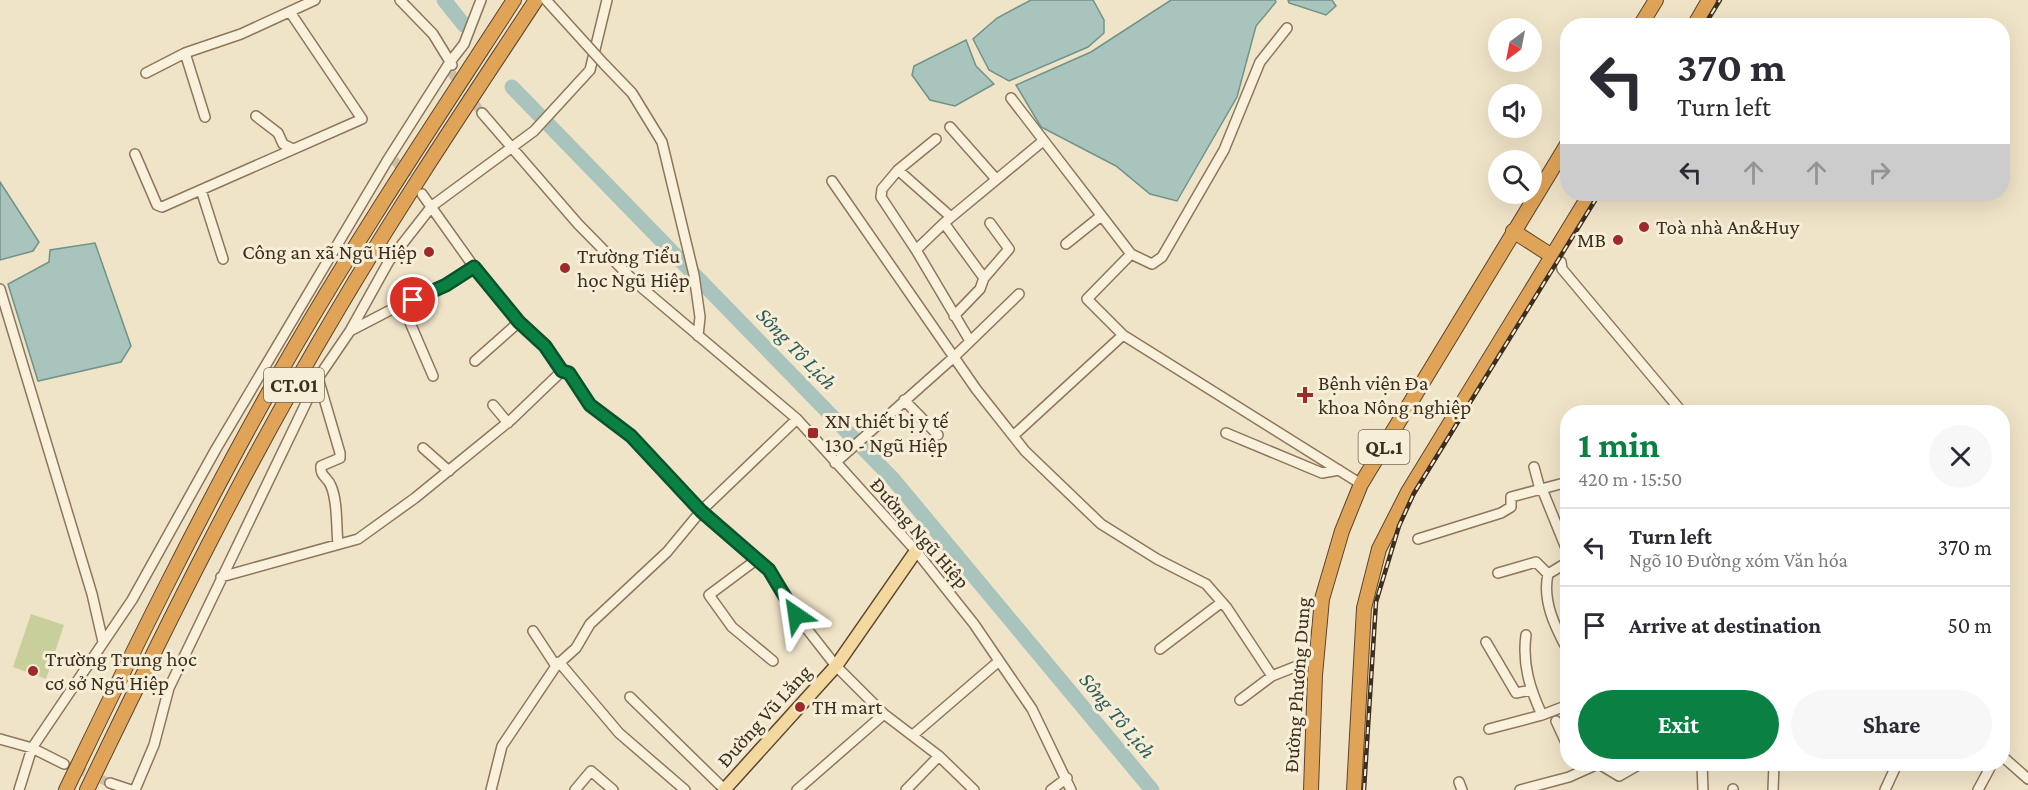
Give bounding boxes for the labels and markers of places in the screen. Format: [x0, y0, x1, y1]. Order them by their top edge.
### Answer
place label: Toà nhà An&Huy [1656, 215, 1800, 239]
marker: Toà nhà An&Huy [1637, 220, 1651, 234]
place label: MB [1577, 228, 1606, 252]
marker: MB [1611, 233, 1625, 247]
place label: Công an xã Ngũ Hiệp [242, 240, 417, 264]
place label: Trường Tiểu học Ngũ Hiệp [577, 244, 690, 292]
marker: Công an xã Ngũ Hiệp [422, 245, 436, 259]
marker: Trường Tiểu học Ngũ Hiệp [558, 261, 572, 275]
pin [387, 274, 438, 325]
place label: Bệnh viện Đa khoa Nông nghiệp [1318, 371, 1471, 419]
marker: Bệnh viện Đa khoa Nông nghiệp [1296, 386, 1314, 404]
place label: XN thiết bị y tế 130 - Ngũ Hiệp [825, 409, 949, 457]
marker: XN thiết bị y tế 130 - Ngũ Hiệp [806, 426, 820, 440]
place label: Trường Trung học cơ sở Ngũ Hiệp [45, 647, 197, 695]
marker: Trường Trung học cơ sở Ngũ Hiệp [26, 664, 40, 678]
place label: TH mart [812, 695, 883, 719]
marker: TH mart [793, 700, 807, 714]

